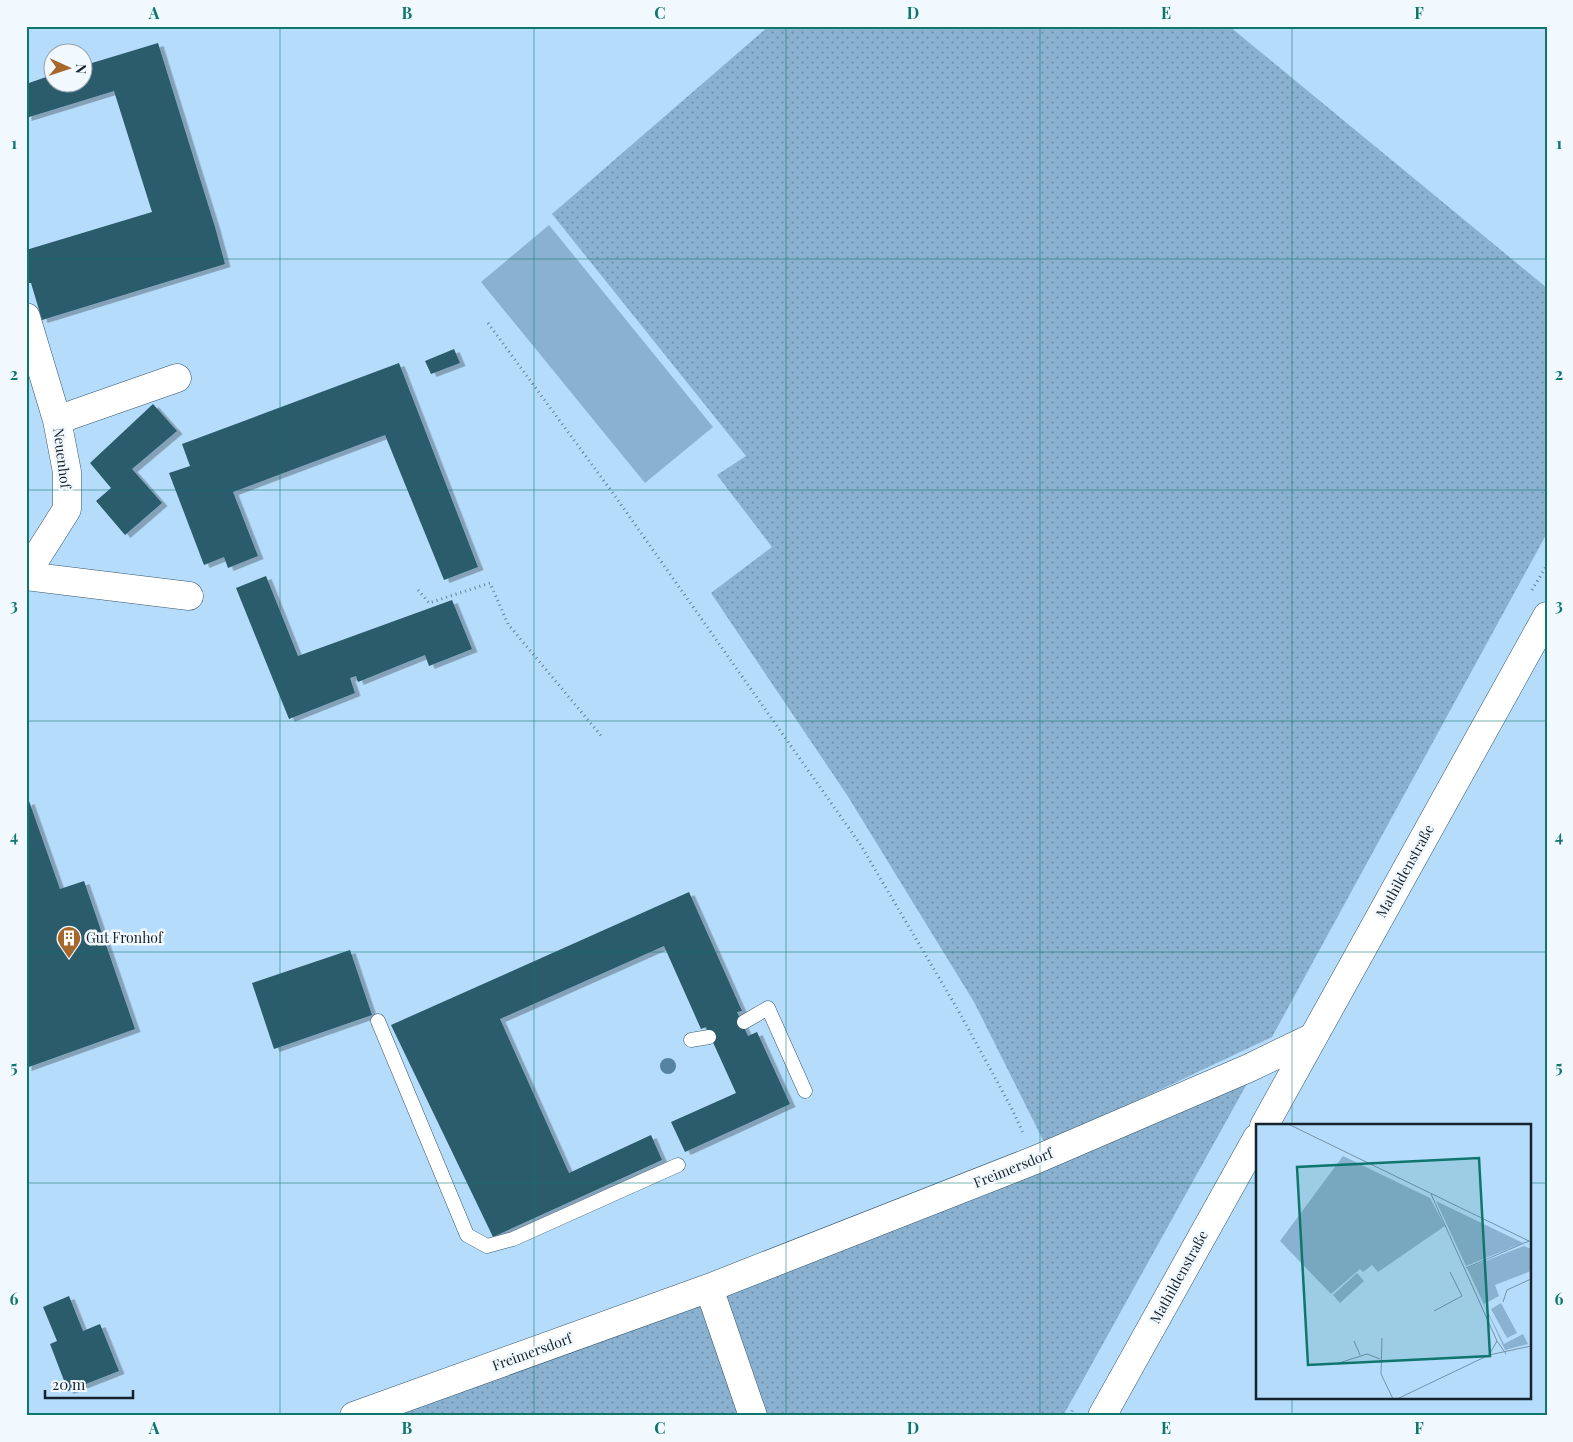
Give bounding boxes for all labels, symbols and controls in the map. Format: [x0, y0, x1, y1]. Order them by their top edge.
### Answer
text: A [148, 2, 160, 23]
text: B [402, 2, 413, 23]
text: C [654, 2, 666, 23]
text: D [907, 2, 919, 23]
text: E [1161, 2, 1171, 23]
text: F [1414, 2, 1424, 23]
north arrow [42, 42, 92, 92]
text: N [72, 63, 91, 74]
text: 1 [11, 132, 17, 153]
text: 1 [1556, 132, 1562, 153]
text: 2 [10, 363, 18, 384]
text: 2 [1555, 363, 1563, 384]
street label: Neuenhof [49, 427, 76, 491]
text: 3 [10, 594, 18, 615]
text: 3 [1555, 594, 1563, 615]
street label: Mathildenstraße [1371, 821, 1438, 921]
text: 4 [10, 825, 18, 846]
text: 4 [1555, 825, 1563, 846]
building icon: Gut Fronhof [56, 925, 82, 959]
place label: Gut Fronhof [86, 928, 164, 947]
text: 5 [10, 1056, 18, 1077]
text: 5 [1555, 1056, 1563, 1077]
inset map [1256, 1124, 1530, 1400]
street label: Freimersdorf [970, 1143, 1056, 1192]
street label: Mathildenstraße [1145, 1227, 1212, 1327]
text: 6 [10, 1288, 19, 1309]
text: 6 [1555, 1288, 1564, 1309]
street label: Freimersdorf [489, 1328, 576, 1375]
scale bar [45, 1367, 132, 1399]
text: 20 m [52, 1374, 86, 1394]
text: A [148, 1417, 160, 1438]
text: B [402, 1417, 413, 1438]
text: C [654, 1417, 666, 1438]
text: D [907, 1417, 919, 1438]
text: E [1161, 1417, 1171, 1438]
text: F [1414, 1417, 1424, 1438]

